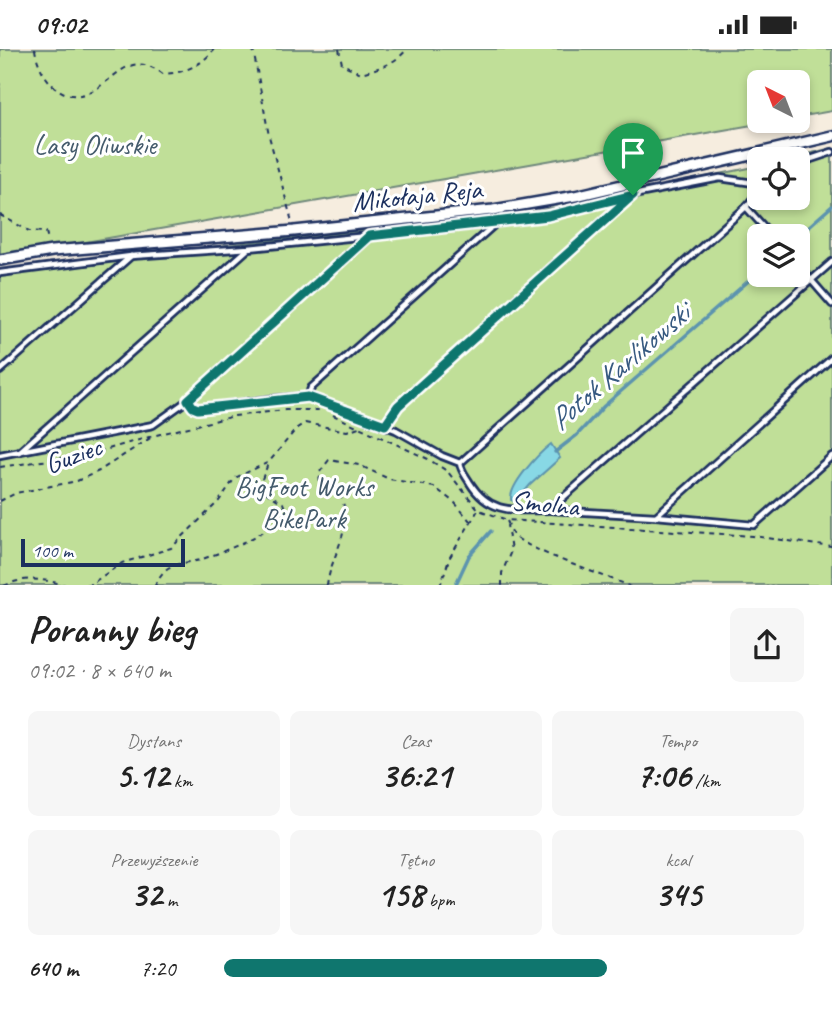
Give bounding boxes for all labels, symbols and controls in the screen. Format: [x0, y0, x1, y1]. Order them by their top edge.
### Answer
text: 09:02 [35, 8, 87, 41]
north arrow [747, 70, 810, 133]
map controls [747, 70, 810, 287]
pin [603, 123, 663, 195]
park label: Lasy Oliwskie [34, 127, 158, 162]
icon: arrive [614, 134, 652, 172]
button: locate [747, 147, 810, 210]
street label: Mikołaja Reja [351, 171, 485, 219]
button: layers [747, 224, 810, 287]
water label: Potok Karlikowski [541, 291, 703, 438]
street label: Guziec [40, 428, 107, 481]
park label: BigFoot Works BikePark [235, 469, 376, 536]
street label: Smolna [509, 482, 583, 524]
scale bar [21, 537, 186, 568]
text: 100 m [32, 539, 73, 563]
text: Poranny bieg [28, 606, 196, 653]
button: share [730, 608, 804, 682]
text: 09:02 · 8 × 640 m [28, 656, 171, 685]
text: Dystans [127, 729, 181, 753]
text: Czas [401, 729, 431, 753]
text: Tempo [659, 729, 697, 753]
text: 5.12 [116, 753, 169, 798]
text: 36:21 [381, 753, 451, 798]
text: 7:06 [636, 753, 691, 798]
text: km [169, 769, 192, 793]
text: /km [691, 769, 720, 793]
text: Przewyższenie [110, 848, 198, 872]
text: Tętno [398, 848, 434, 872]
text: kcal [665, 848, 691, 872]
text: 32 [131, 872, 162, 917]
text: 158 [377, 872, 424, 917]
text: 345 [655, 872, 701, 917]
text: m [162, 888, 177, 912]
text: bpm [424, 888, 455, 912]
text: 640 m [28, 954, 78, 983]
text: 7:20 [140, 954, 176, 983]

